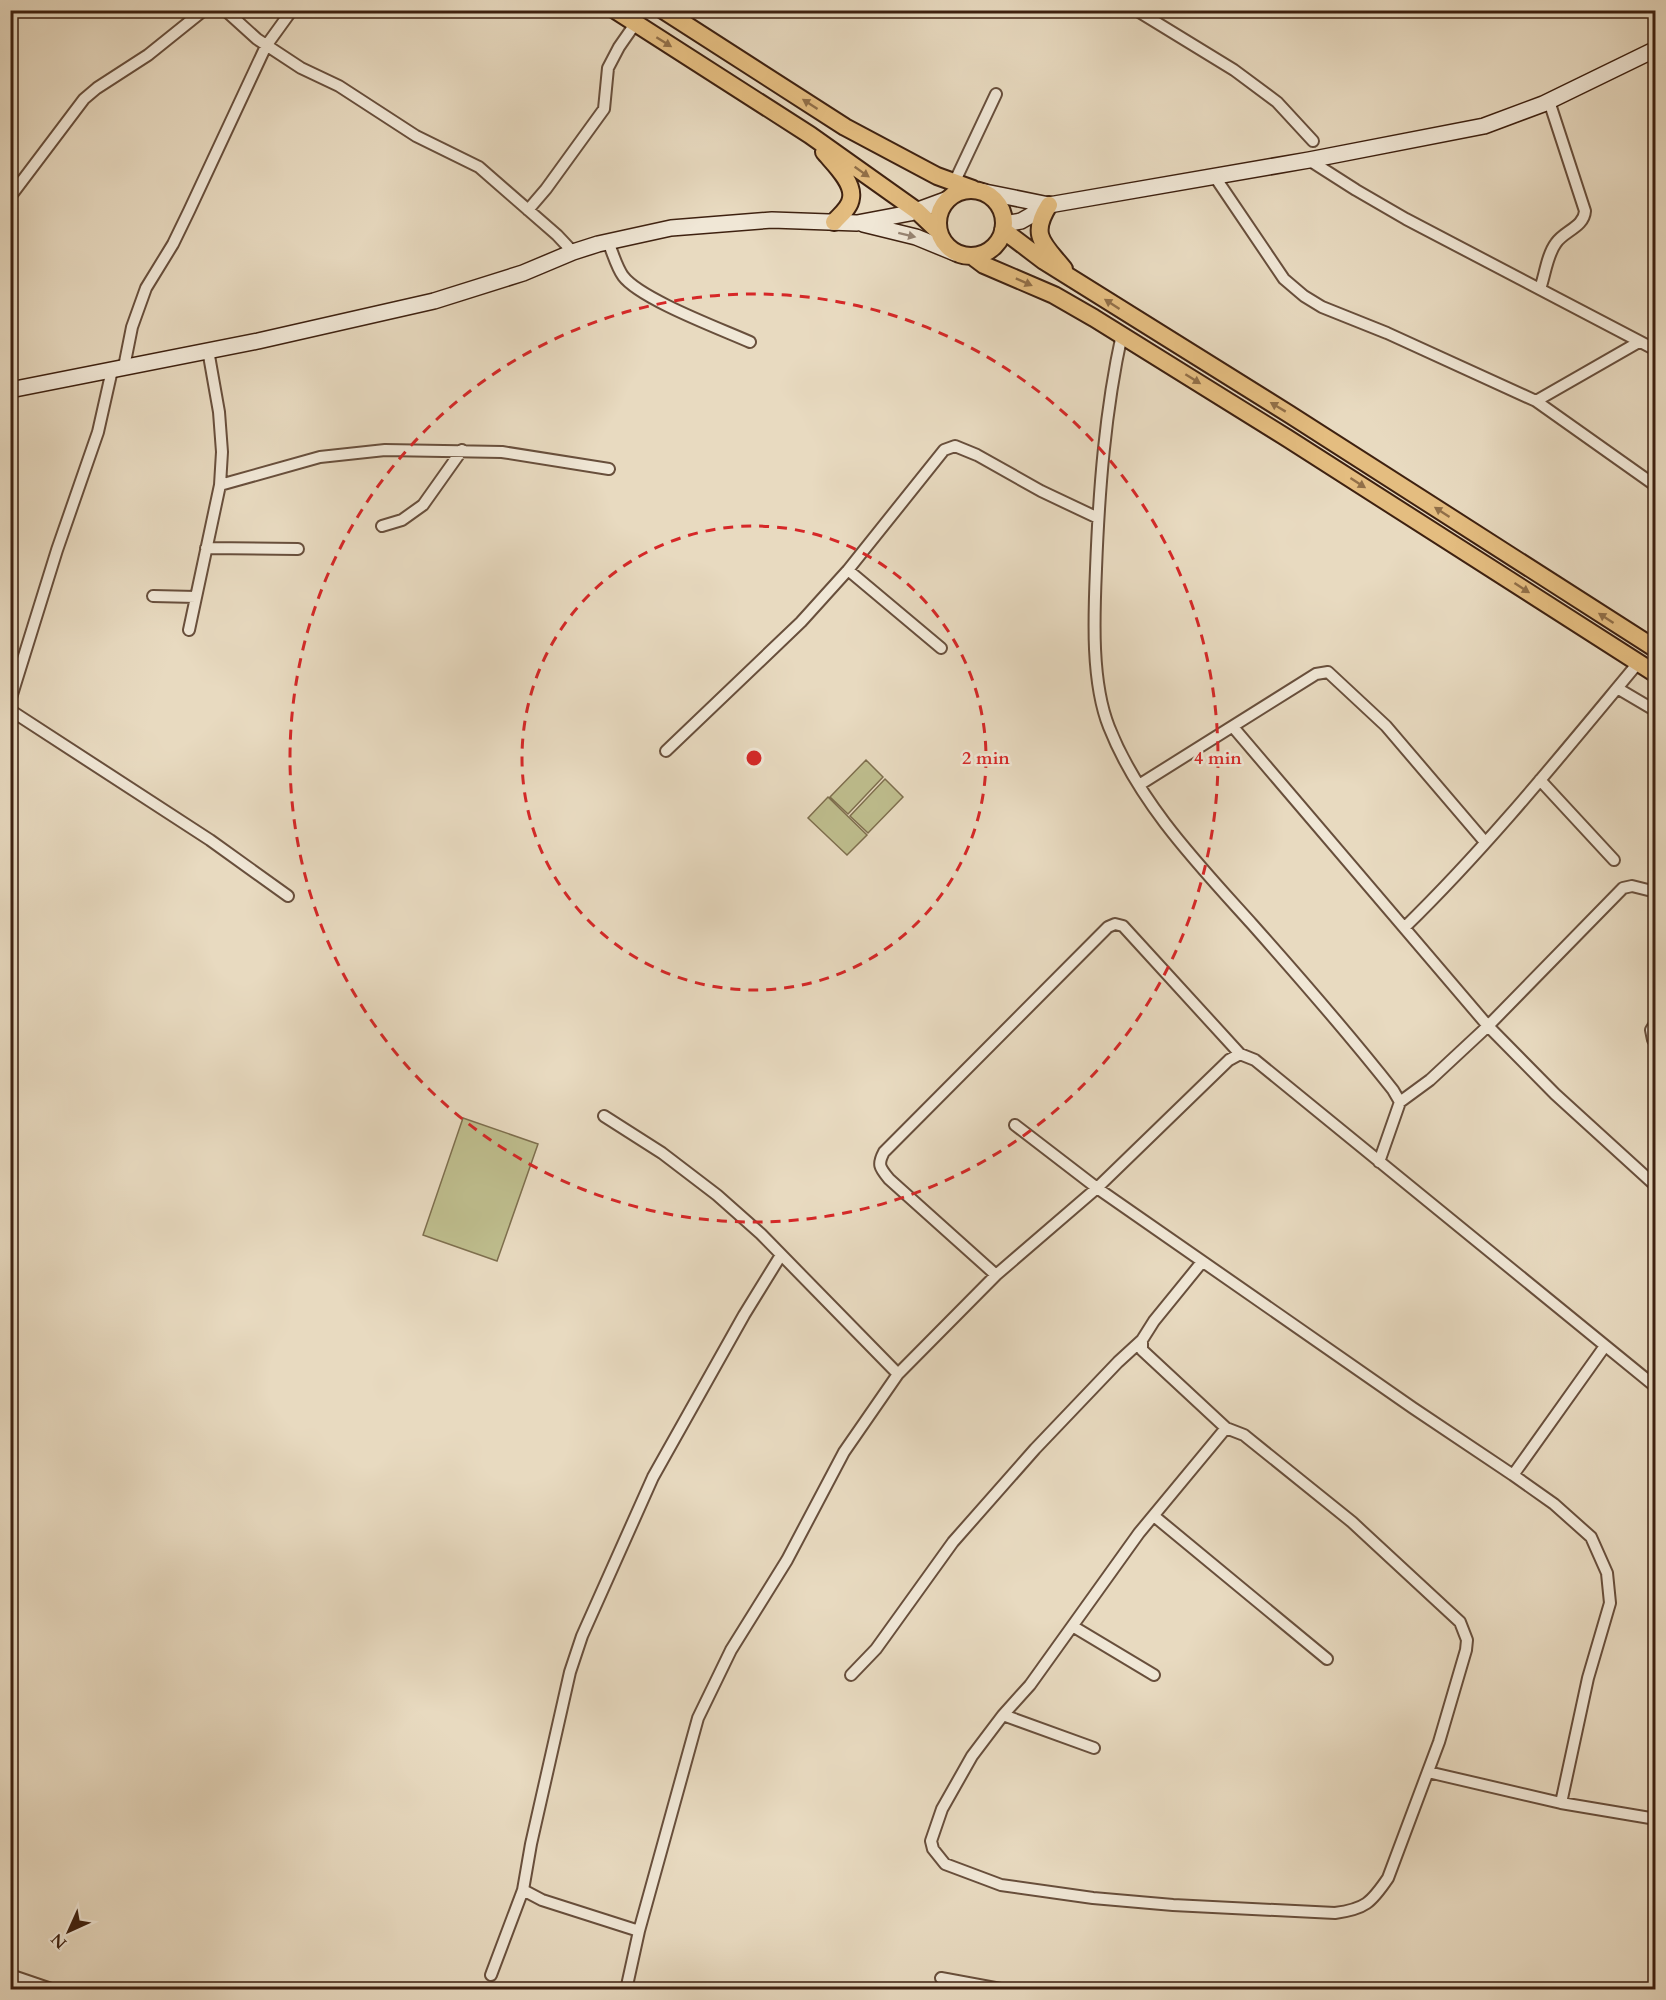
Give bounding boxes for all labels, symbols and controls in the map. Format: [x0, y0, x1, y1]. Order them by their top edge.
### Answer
one-way arrow [656, 36, 672, 47]
one-way arrow [802, 99, 818, 110]
one-way arrow [854, 166, 870, 178]
one-way arrow [898, 231, 916, 241]
one-way arrow [1015, 278, 1032, 287]
one-way arrow [1105, 298, 1121, 310]
one-way arrow [1185, 373, 1201, 384]
one-way arrow [1270, 402, 1286, 413]
one-way arrow [1350, 477, 1366, 488]
one-way arrow [1434, 507, 1450, 518]
one-way arrow [1514, 583, 1530, 594]
one-way arrow [1598, 612, 1614, 623]
text: 2 min [962, 746, 1010, 771]
text: 4 min [1194, 746, 1242, 771]
centre of rings [744, 748, 764, 768]
north arrow [39, 1901, 99, 1961]
text: N [46, 1928, 72, 1954]

